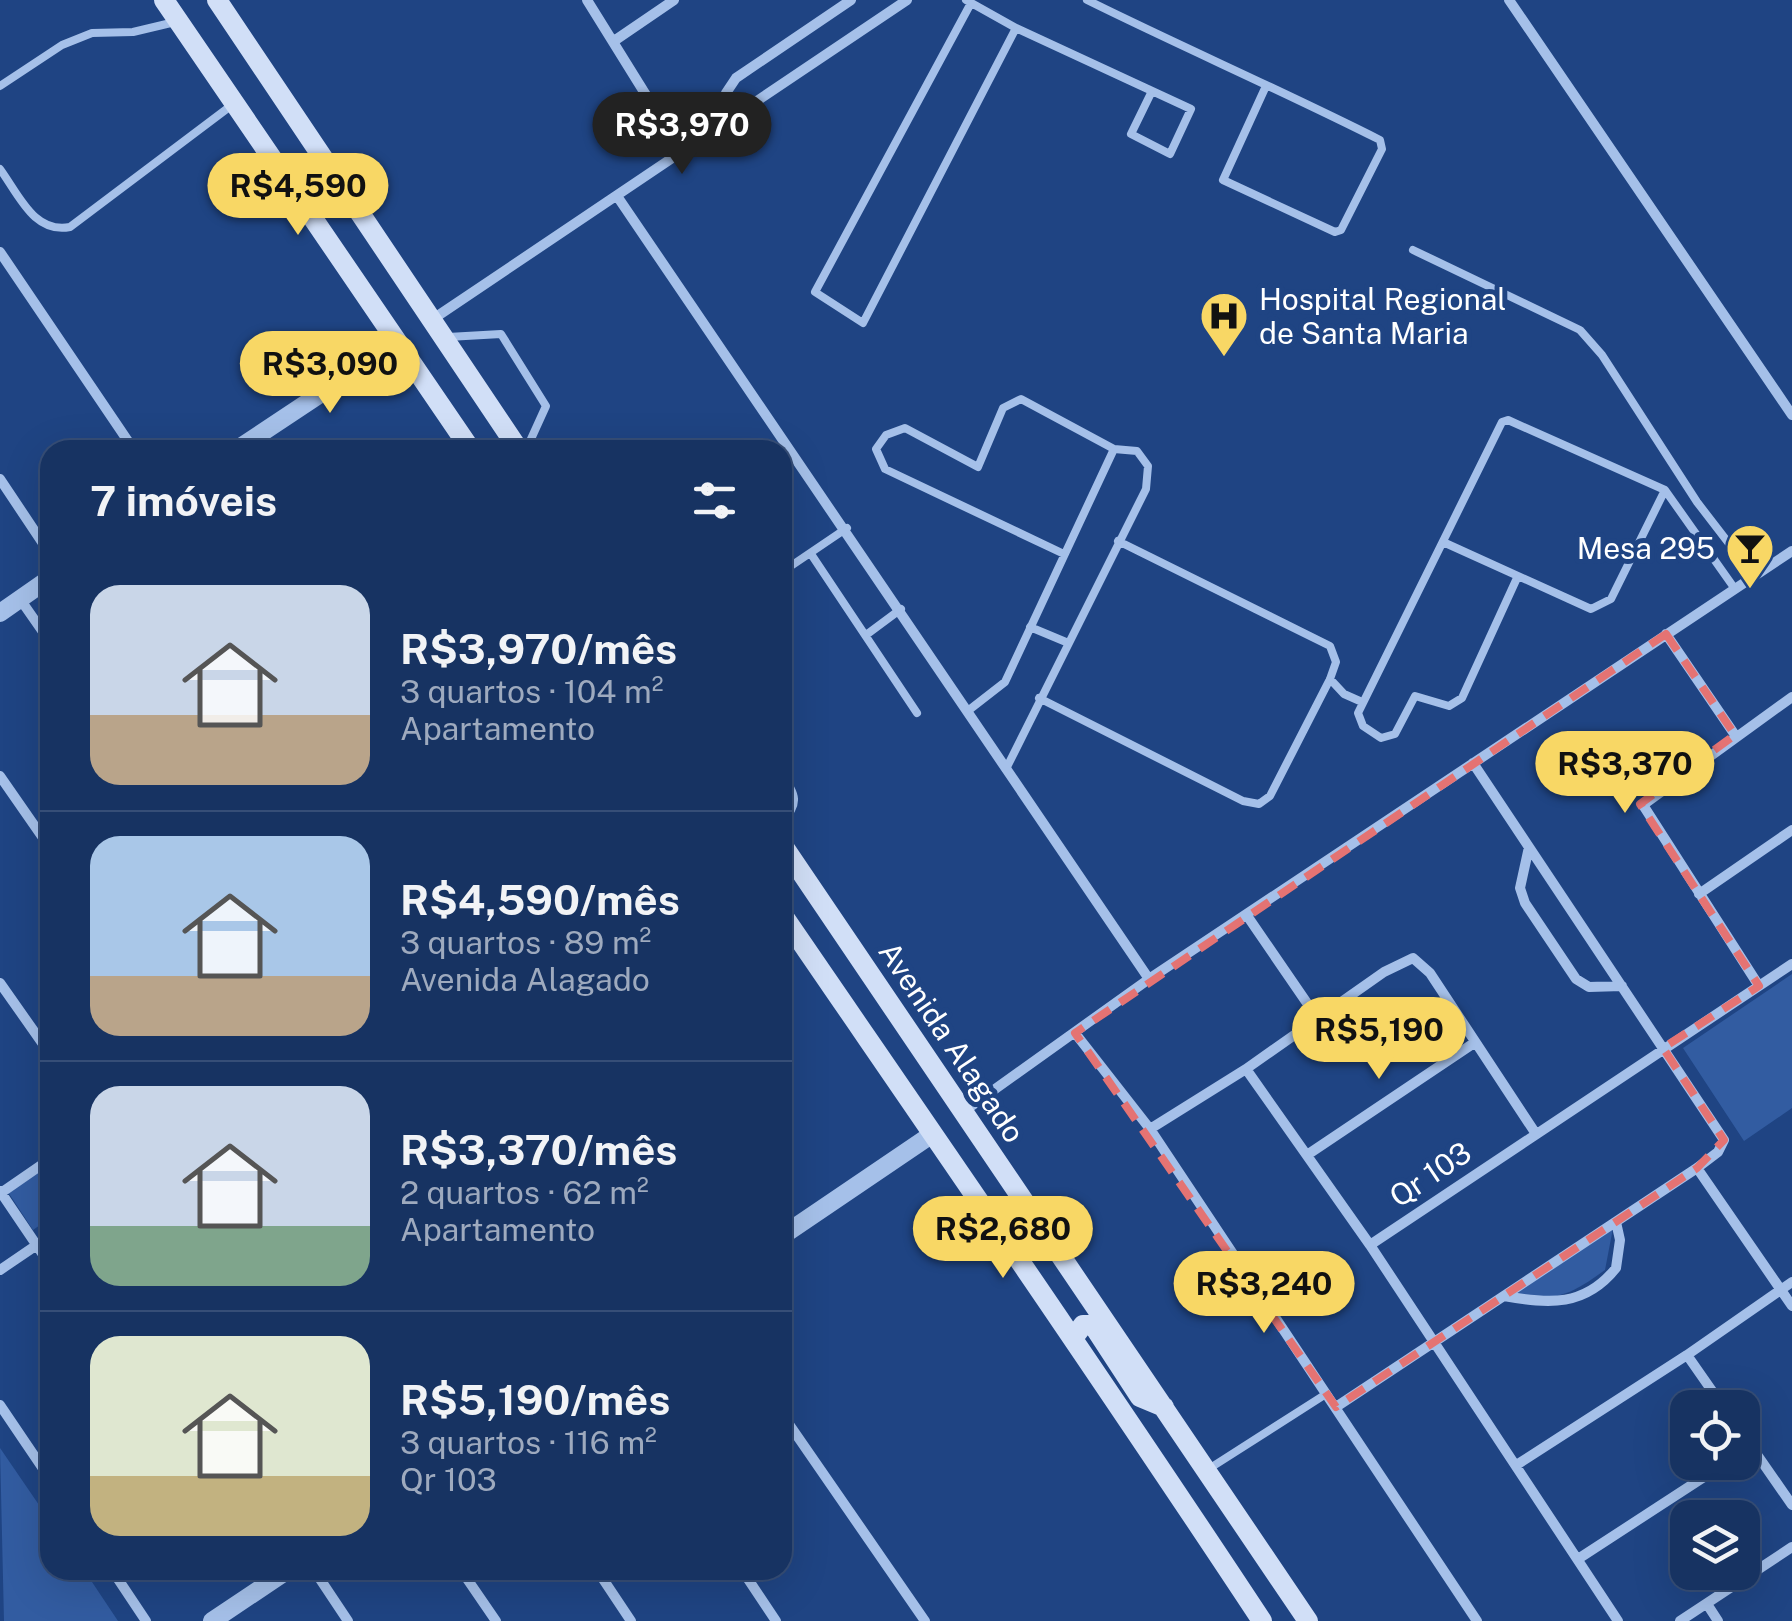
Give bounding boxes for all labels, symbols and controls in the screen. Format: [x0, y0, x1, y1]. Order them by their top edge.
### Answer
pin: R$3,970 [590, 92, 774, 177]
text: R$3,970 [614, 106, 750, 143]
pin: R$4,590 [206, 153, 390, 238]
text: R$4,590 [229, 167, 367, 204]
place label: Hospital Regional de Santa Maria [1259, 281, 1506, 351]
hospital icon: Hospital Regional de Santa Maria [1198, 290, 1250, 358]
pin: R$3,090 [238, 331, 422, 416]
text: R$3,090 [262, 345, 398, 382]
icon: filters [687, 473, 742, 528]
text: 7 imóveis [90, 476, 277, 525]
bar icon: Mesa 295 [1724, 522, 1776, 590]
place label: Mesa 295 [1577, 530, 1715, 566]
text: R$3,970/mês [400, 624, 677, 673]
icon: home [170, 625, 290, 745]
text: 3 quartos · 104 m² [400, 673, 664, 710]
text: Apartamento [400, 710, 595, 747]
pin: R$3,370 [1533, 731, 1717, 816]
text: R$3,370 [1557, 745, 1693, 782]
text: R$4,590/mês [400, 875, 680, 924]
icon: home [170, 876, 290, 996]
text: 3 quartos · 89 m² [400, 924, 651, 961]
street label: Avenida Alagado [872, 935, 1032, 1149]
text: Avenida Alagado [400, 961, 650, 998]
pin: R$5,190 [1287, 997, 1471, 1082]
text: R$5,190 [1314, 1011, 1444, 1048]
text: R$3,370/mês [400, 1125, 677, 1174]
icon: home [170, 1126, 290, 1246]
street label: Qr 103 [1382, 1134, 1478, 1214]
text: 2 quartos · 62 m² [400, 1174, 649, 1211]
pin: R$2,680 [911, 1196, 1095, 1281]
text: R$2,680 [935, 1210, 1071, 1247]
text: Apartamento [400, 1211, 595, 1248]
pin: R$3,240 [1172, 1251, 1356, 1336]
text: R$3,240 [1196, 1265, 1332, 1302]
text: R$5,190/mês [400, 1375, 670, 1424]
icon: home [170, 1376, 290, 1496]
map controls [1670, 1390, 1760, 1590]
button: locate [1670, 1390, 1760, 1480]
text: 3 quartos · 116 m² [400, 1424, 657, 1461]
text: Qr 103 [400, 1461, 497, 1498]
button: layers [1670, 1500, 1760, 1590]

